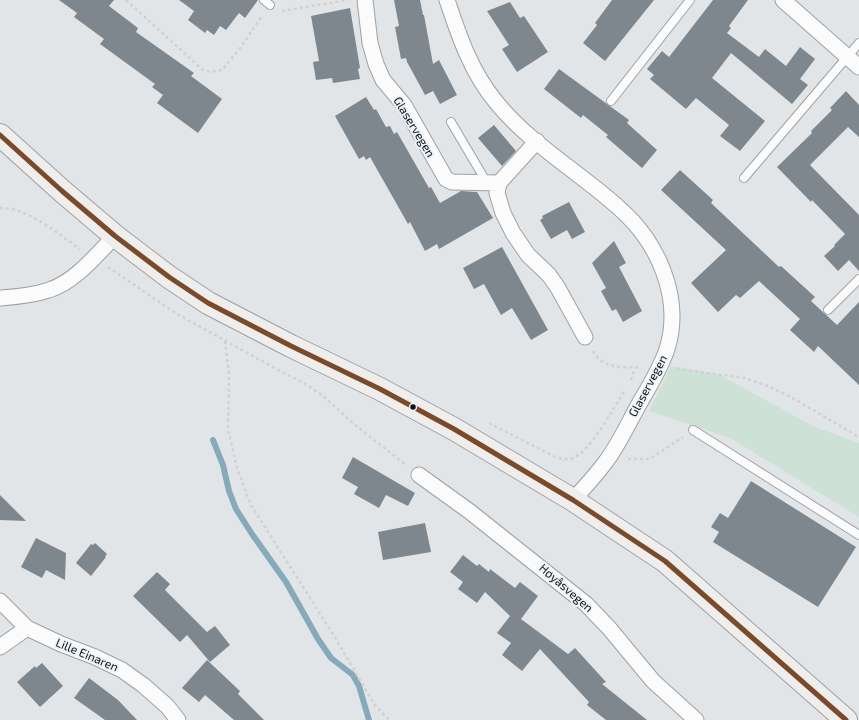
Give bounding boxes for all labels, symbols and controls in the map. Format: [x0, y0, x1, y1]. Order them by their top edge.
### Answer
street label: Glaservegen [390, 94, 438, 160]
street label: Glaservegen [626, 353, 670, 419]
unlabelled marker [408, 402, 418, 412]
street label: Høyåsvegen [536, 561, 596, 615]
street label: Lille Einaren [53, 635, 121, 675]

